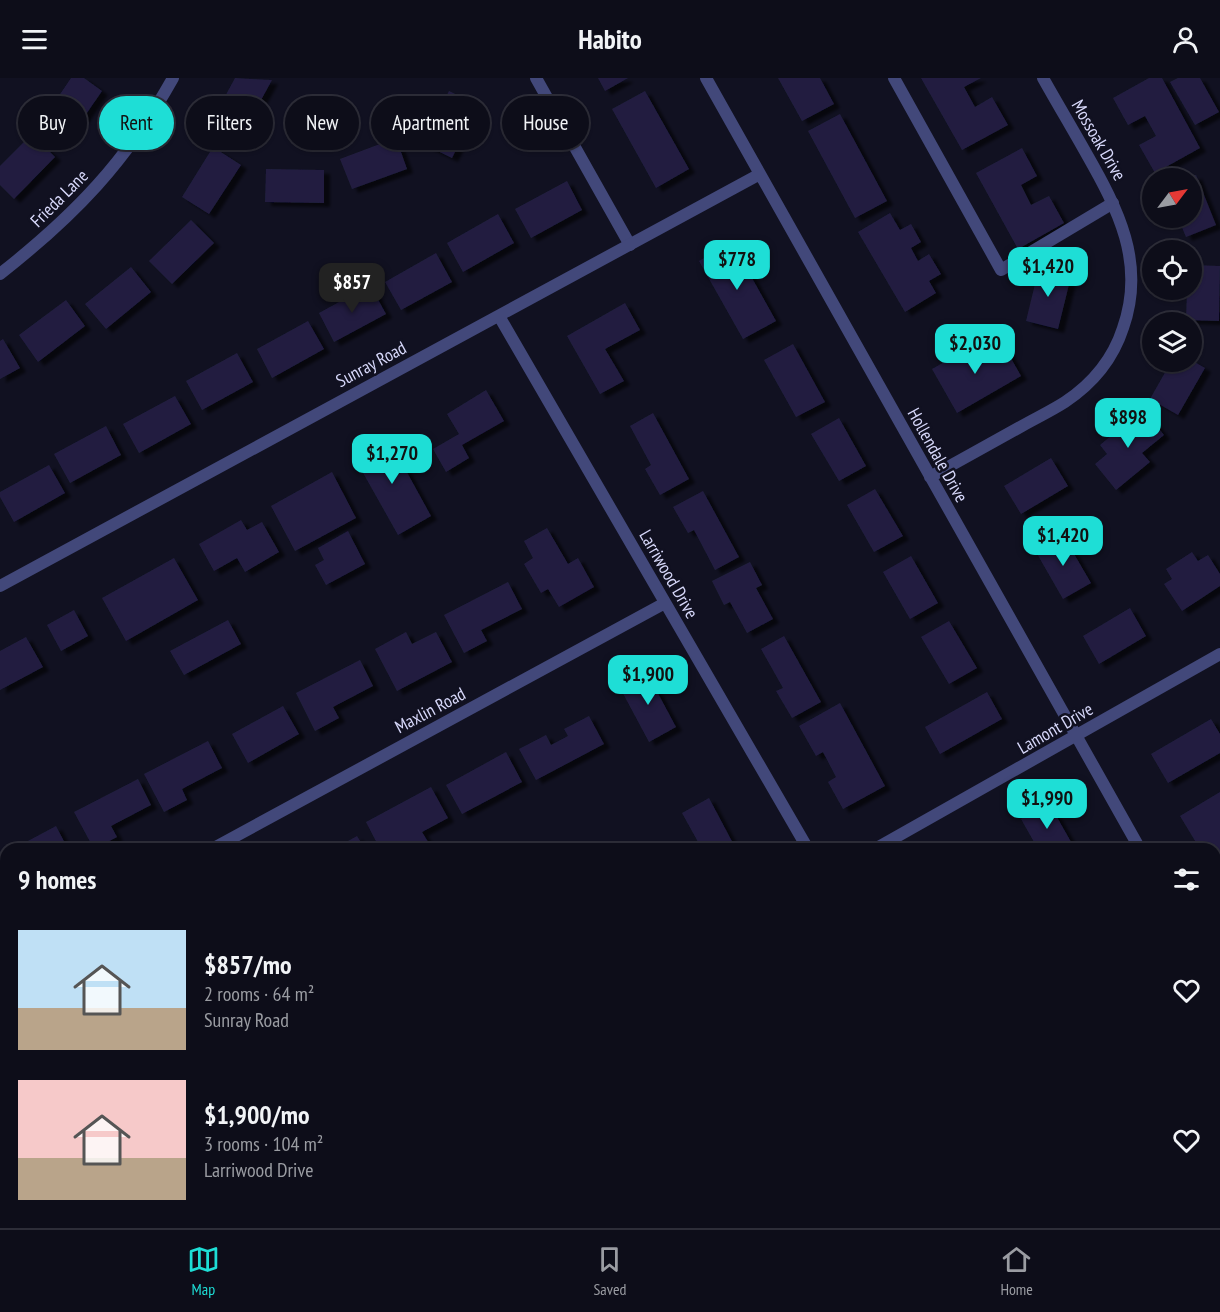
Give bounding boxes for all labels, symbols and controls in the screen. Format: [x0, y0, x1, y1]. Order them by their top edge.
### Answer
text: Habito [578, 22, 642, 56]
icon: menu [18, 23, 51, 56]
icon: person [1169, 23, 1202, 56]
chip: Buy [18, 96, 87, 150]
chip: Rent [99, 96, 174, 150]
chip: Filters [186, 96, 273, 150]
chip: New [285, 96, 359, 150]
chip: Apartment [371, 96, 490, 150]
chip: House [502, 96, 589, 150]
street label: Mossoak Drive [1067, 96, 1131, 184]
street label: Frieda Lane [25, 164, 93, 232]
north arrow [1142, 168, 1202, 228]
map controls [1142, 168, 1202, 372]
pin: $778 [701, 240, 773, 291]
button: locate [1142, 240, 1202, 300]
text: $778 [718, 246, 756, 272]
pin: $1,420 [999, 247, 1097, 298]
text: $1,420 [1022, 253, 1074, 279]
pin: $857 [316, 263, 388, 314]
text: $857 [333, 269, 371, 295]
button: layers [1142, 312, 1202, 372]
pin: $2,030 [926, 324, 1024, 375]
text: $2,030 [949, 330, 1001, 356]
street label: Sunray Road [332, 336, 410, 392]
pin: $898 [1092, 398, 1164, 449]
street label: Hollendale Drive [903, 404, 973, 506]
text: $898 [1109, 404, 1147, 430]
pin: $1,270 [343, 434, 441, 485]
text: $1,270 [366, 440, 418, 466]
pin: $1,420 [1014, 516, 1112, 567]
text: $1,420 [1037, 522, 1089, 548]
street label: Larriwood Drive [634, 526, 704, 622]
pin: $1,900 [599, 655, 697, 706]
text: $1,900 [622, 661, 674, 687]
street label: Maxlin Road [391, 682, 469, 738]
street label: Lamont Drive [1013, 697, 1097, 759]
pin: $1,990 [998, 779, 1096, 830]
text: $1,990 [1021, 785, 1073, 811]
text: 9 homes [18, 863, 96, 896]
icon: filters [1170, 863, 1203, 896]
text: $857/mo [204, 948, 292, 981]
icon: home [66, 954, 138, 1026]
icon: heart [1170, 974, 1203, 1007]
text: 2 rooms · 64 m² [204, 981, 314, 1007]
text: Sunray Road [204, 1007, 289, 1033]
text: $1,900/mo [204, 1098, 310, 1131]
icon: home [66, 1104, 138, 1176]
icon: heart [1170, 1124, 1203, 1157]
text: 3 rooms · 104 m² [204, 1131, 323, 1157]
text: Larriwood Drive [204, 1157, 313, 1183]
tab: Map [187, 1243, 220, 1299]
tab: Saved [593, 1243, 626, 1299]
tab: Home [1000, 1243, 1033, 1299]

